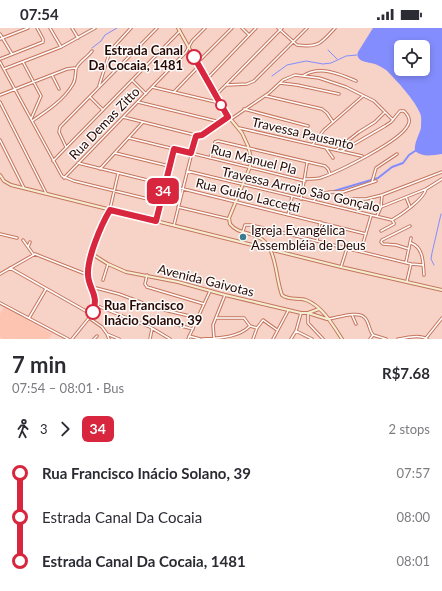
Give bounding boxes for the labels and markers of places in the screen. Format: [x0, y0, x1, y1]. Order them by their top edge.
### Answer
place label: Estrada Canal Da Cocaia, 1481 [88, 42, 183, 73]
marker: Estrada Canal Da Cocaia, 1481 [186, 49, 202, 65]
unlabelled marker [215, 99, 227, 111]
place label: Igreja Evangélica Assembléia de Deus [251, 222, 366, 253]
marker: Igreja Evangélica Assembléia de Deus [238, 232, 248, 242]
place label: Rua Francisco Inácio Solano, 39 [104, 297, 202, 328]
marker: Rua Francisco Inácio Solano, 39 [85, 304, 101, 320]

